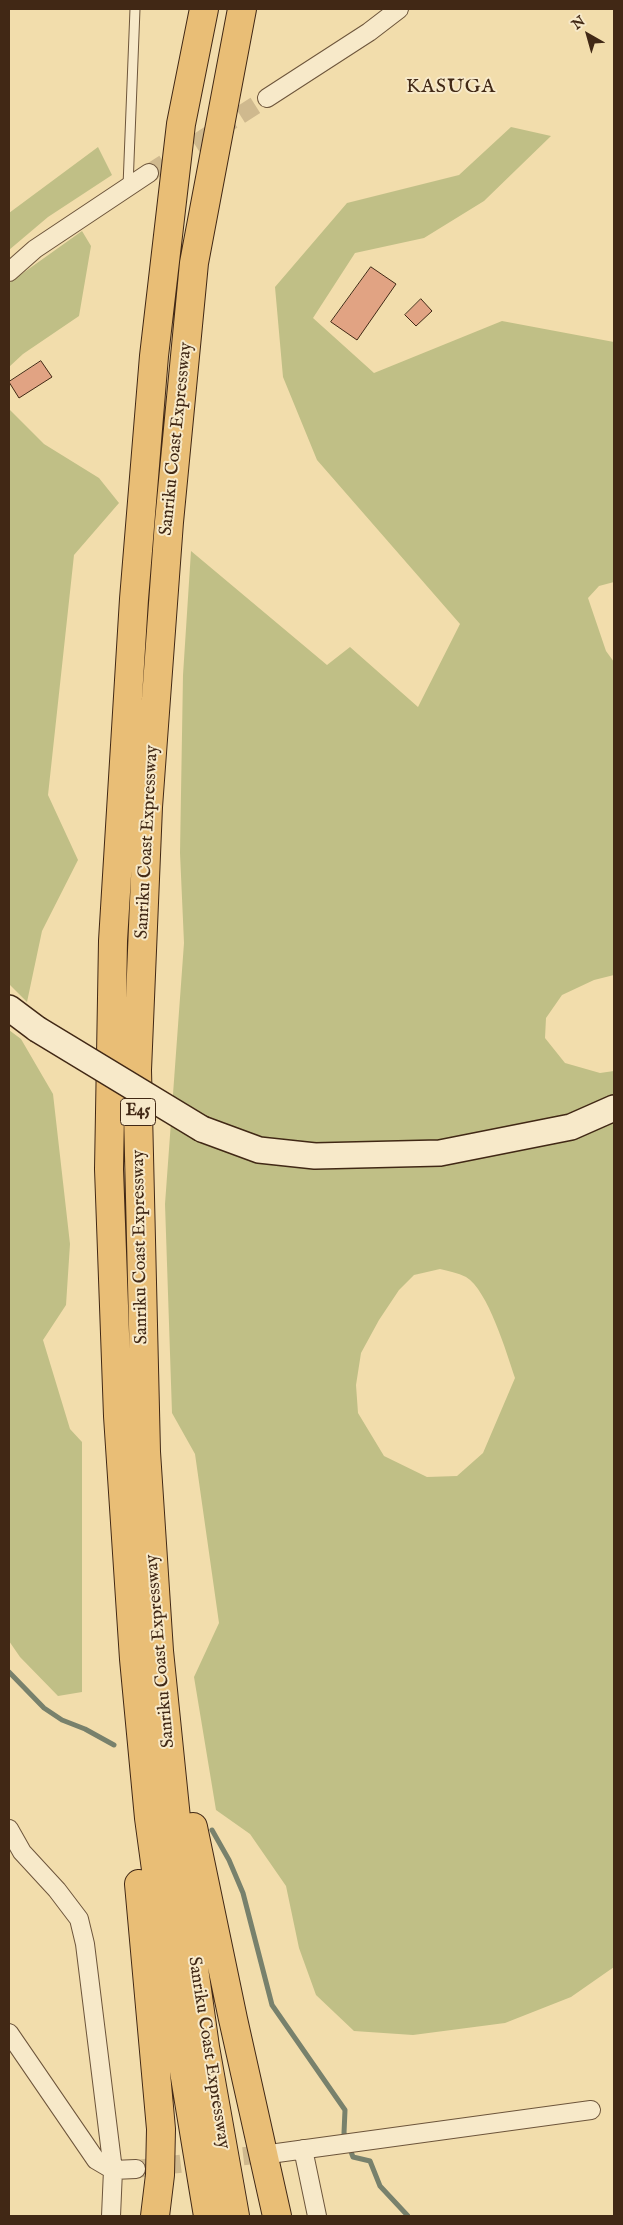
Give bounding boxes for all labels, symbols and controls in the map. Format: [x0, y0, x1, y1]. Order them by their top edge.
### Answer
north arrow [563, 10, 613, 60]
text: N [568, 12, 589, 34]
district label: KASUGA [405, 76, 497, 100]
street label: Sanriku Coast Expressway [156, 341, 198, 537]
street label: Sanriku Coast Expressway [132, 744, 164, 940]
road number: E45 [120, 1098, 156, 1126]
street label: Sanriku Coast Expressway [129, 1150, 153, 1344]
street label: Sanriku Coast Expressway [142, 1553, 180, 1749]
street label: Sanriku Coast Expressway [182, 1955, 234, 2151]

